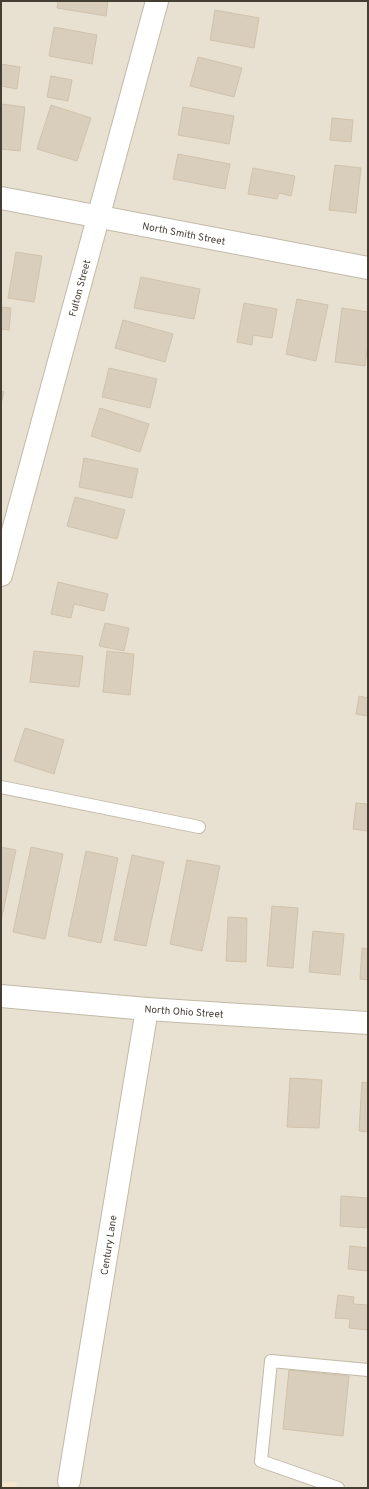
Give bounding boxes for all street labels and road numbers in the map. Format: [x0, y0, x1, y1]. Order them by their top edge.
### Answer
street label: North Smith Street [141, 220, 227, 249]
street label: Fulton Street [67, 258, 94, 318]
street label: North Ohio Street [144, 1003, 224, 1022]
street label: Century Lane [98, 1214, 121, 1276]

